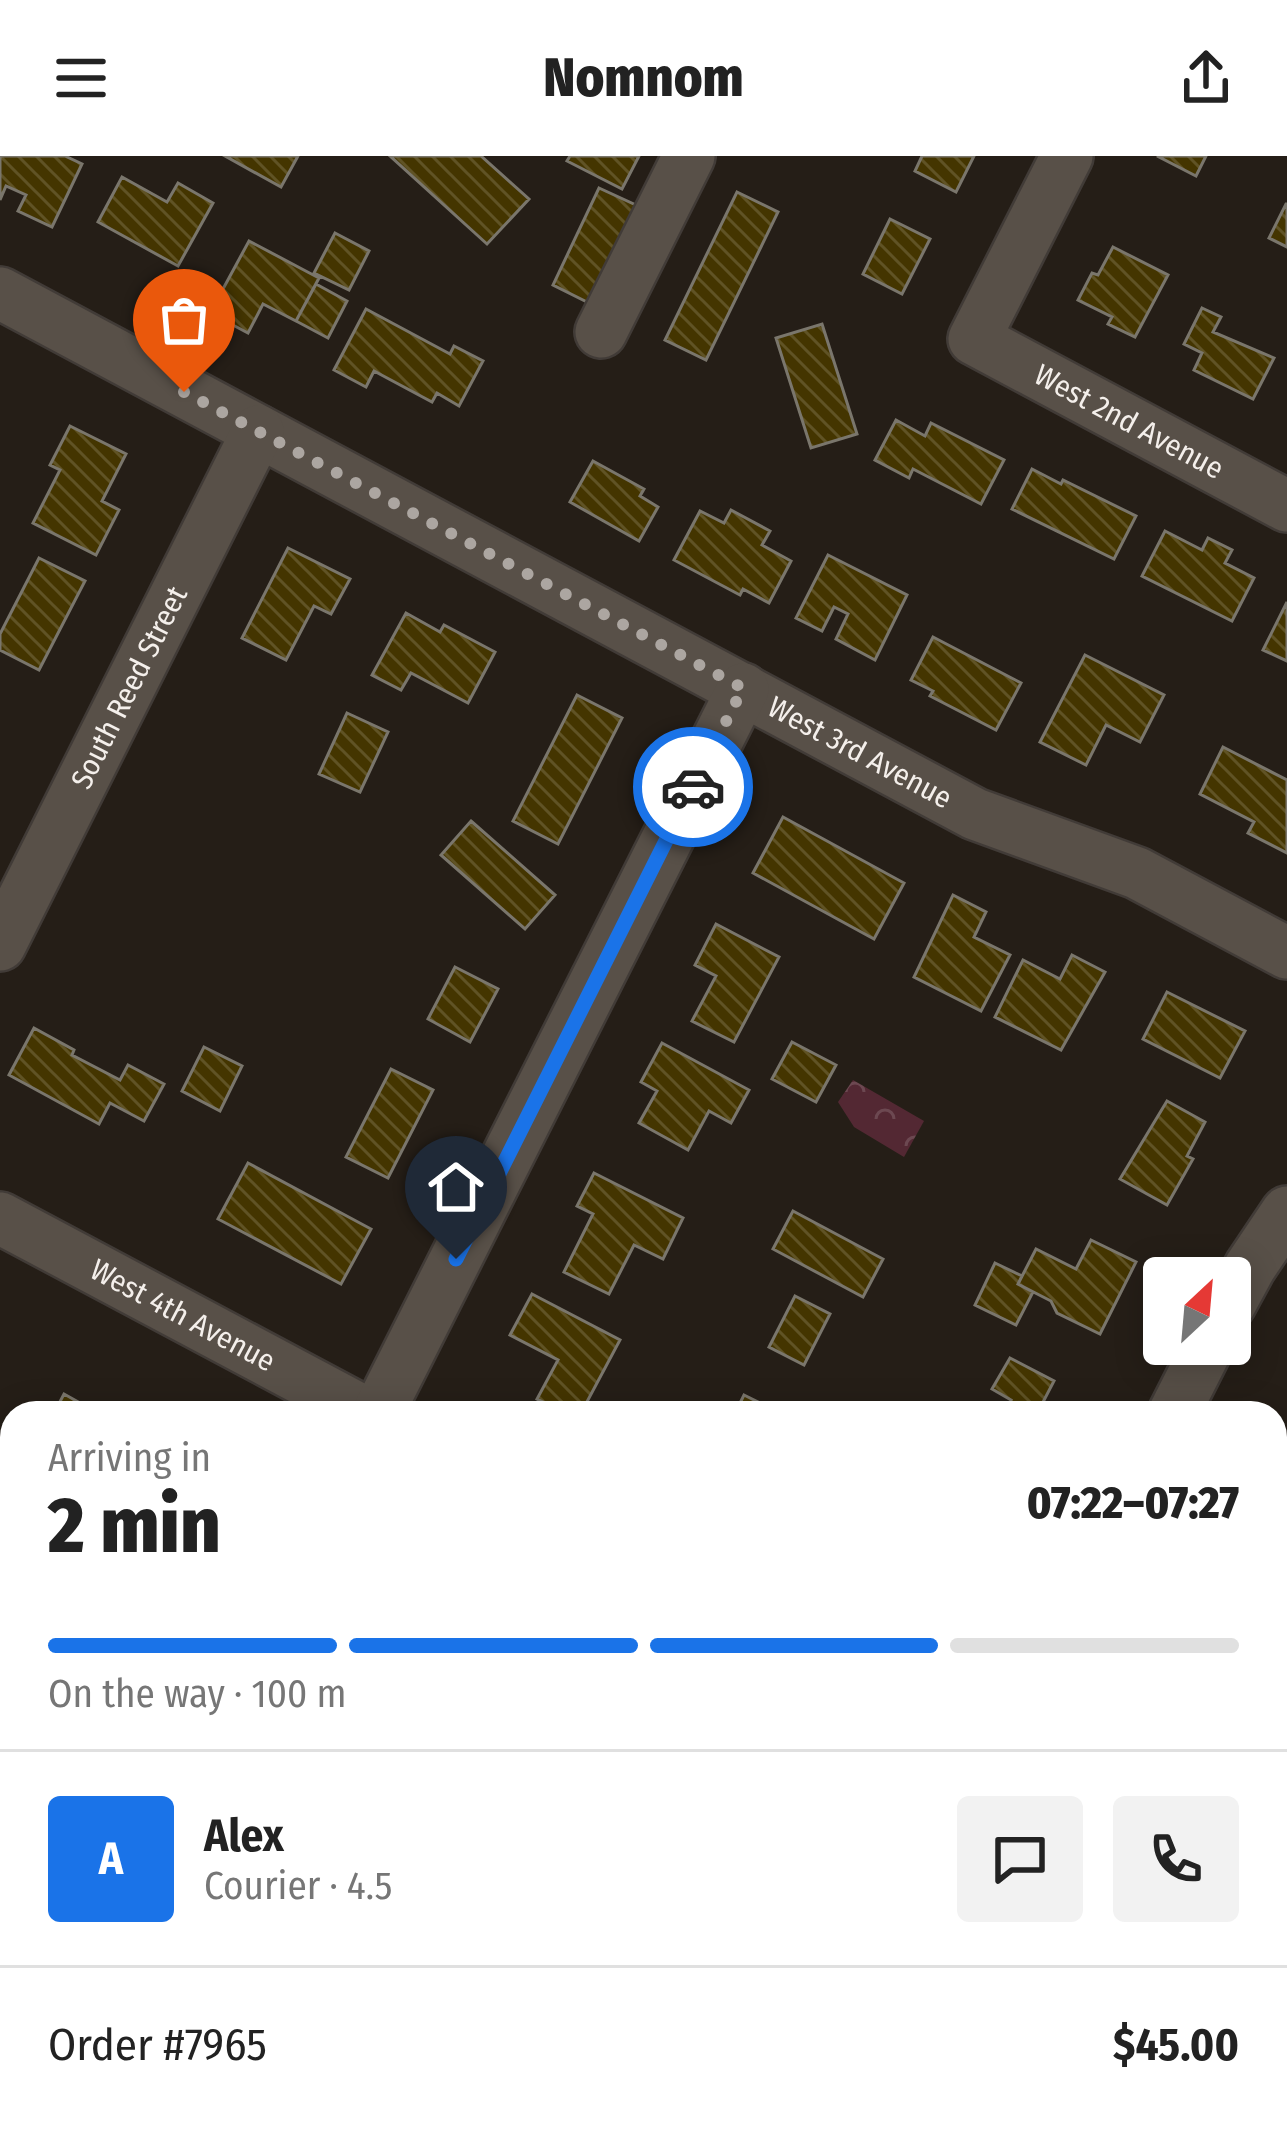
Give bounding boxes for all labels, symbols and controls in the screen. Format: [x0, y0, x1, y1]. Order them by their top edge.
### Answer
icon: menu [48, 45, 114, 111]
icon: share [1173, 45, 1239, 111]
text: Nomnom [543, 46, 744, 110]
pin [133, 269, 235, 392]
icon: bag [151, 287, 217, 353]
street label: West 2nd Avenue [1028, 357, 1230, 487]
street label: South Reed Street [63, 580, 195, 795]
street label: West 3rd Avenue [762, 689, 958, 816]
courier [633, 727, 753, 847]
icon: car [660, 754, 726, 820]
pin [405, 1136, 507, 1259]
icon: home [423, 1154, 489, 1220]
street label: West 4th Avenue [84, 1251, 281, 1379]
north arrow [1143, 1257, 1251, 1365]
map controls [1143, 1257, 1251, 1365]
text: Arriving in [48, 1435, 211, 1481]
text: 07:22–07:27 [1027, 1476, 1239, 1530]
text: 2 min [48, 1479, 221, 1573]
text: On the way · 100 m [48, 1671, 347, 1717]
button: chat [957, 1796, 1083, 1922]
button: phone [1113, 1796, 1239, 1922]
text: Alex [204, 1809, 284, 1863]
text: A [99, 1832, 123, 1886]
text: Courier · 4.5 [204, 1863, 392, 1909]
text: Order #7965 [48, 2018, 267, 2072]
text: $45.00 [1113, 2018, 1239, 2072]

